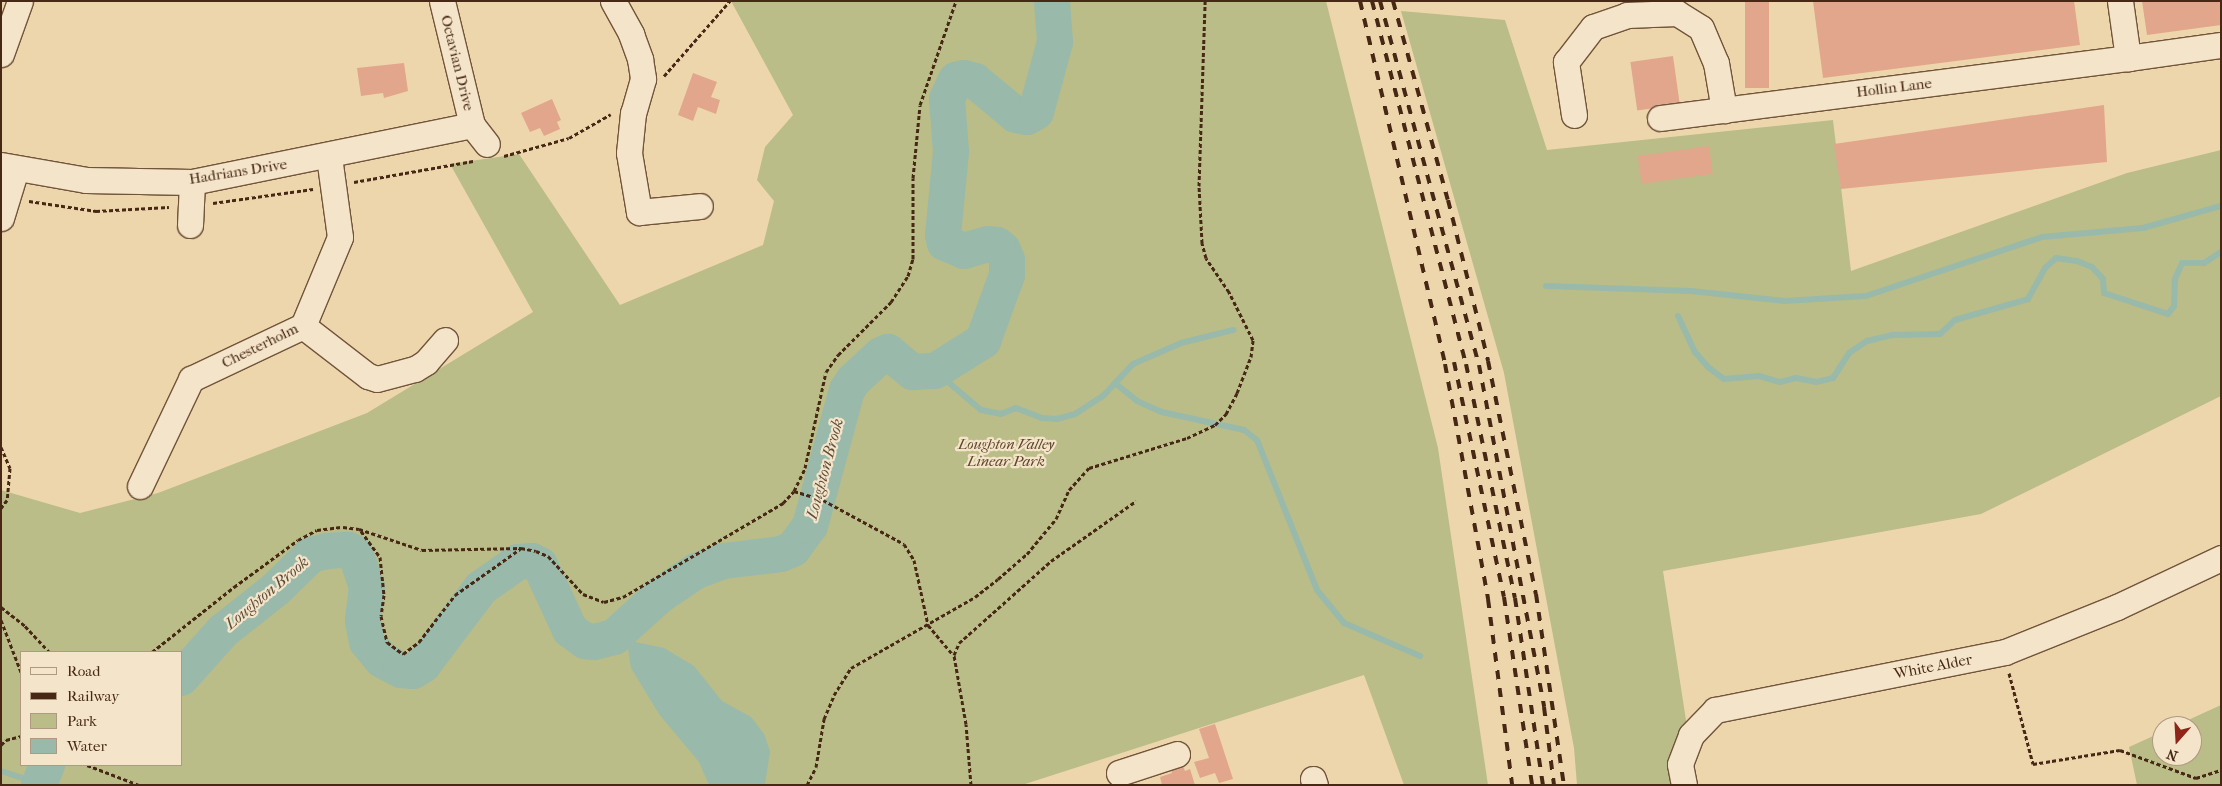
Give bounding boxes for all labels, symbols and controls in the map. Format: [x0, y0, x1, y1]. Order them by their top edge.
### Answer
street label: Octavian Drive [436, 13, 478, 113]
street label: Hollin Lane [1855, 74, 1933, 102]
street label: Hadrians Drive [188, 155, 288, 189]
street label: Chesterholm [219, 320, 301, 372]
water label: Loughton Brook [802, 416, 848, 522]
park label: Loughton Valley Linear Park [958, 435, 1054, 470]
water label: Loughton Brook [221, 552, 313, 634]
legend [20, 651, 182, 766]
street label: White Alder [1892, 651, 1974, 683]
text: Road [67, 662, 100, 680]
text: Railway [67, 687, 119, 705]
text: Park [67, 712, 97, 730]
north arrow [2152, 716, 2202, 766]
text: Water [67, 737, 107, 755]
text: N [2164, 745, 2180, 764]

